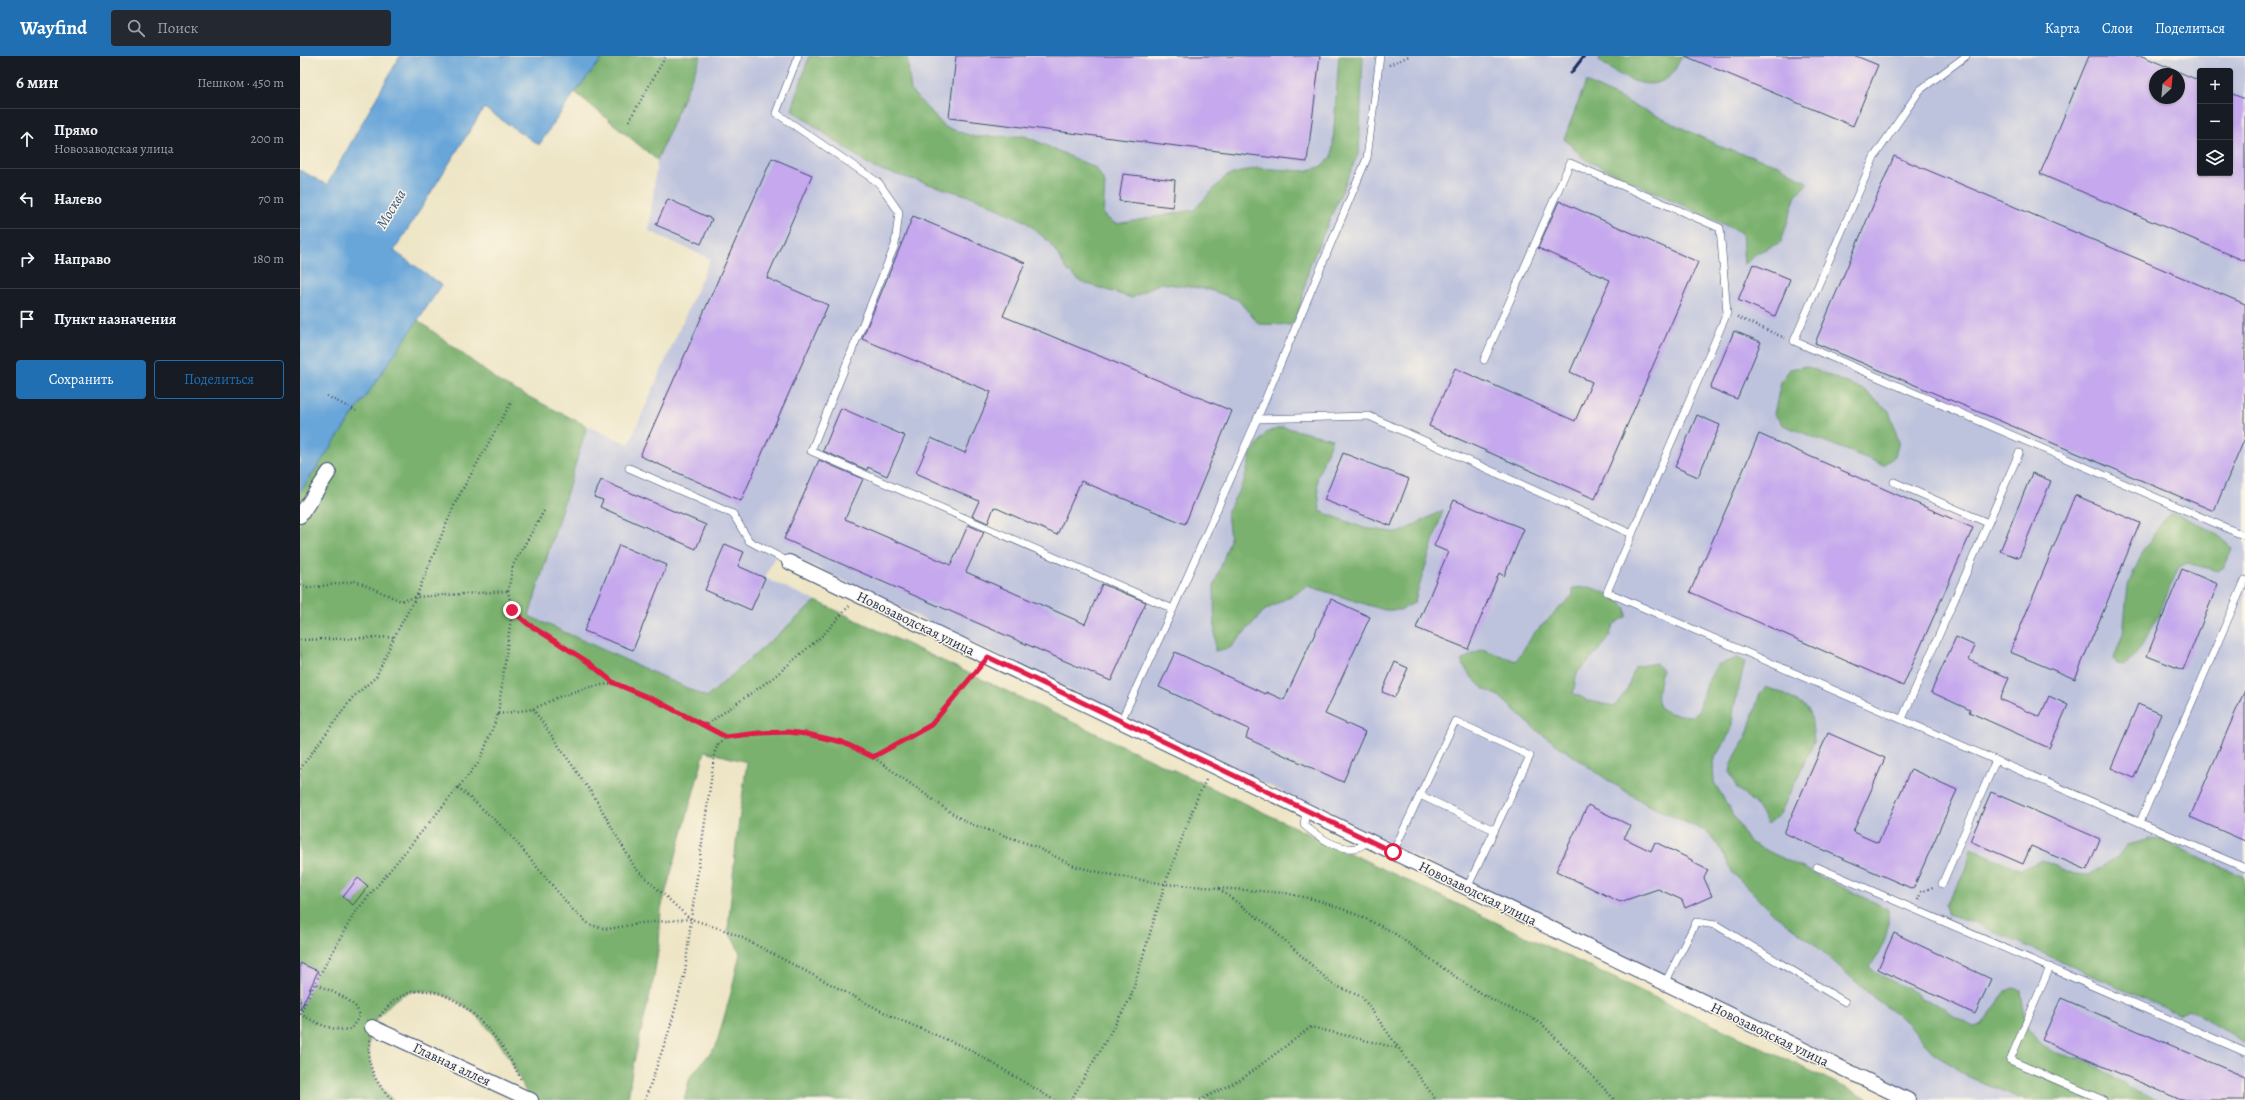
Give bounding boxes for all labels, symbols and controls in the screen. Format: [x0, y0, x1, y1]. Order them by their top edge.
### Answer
search box [111, 10, 391, 46]
text: Wayfind [20, 15, 87, 41]
icon: search [125, 17, 147, 39]
text: Поиск [157, 18, 198, 38]
text: Карта [2045, 19, 2080, 38]
text: Слои [2102, 19, 2133, 38]
text: Поделиться [2155, 19, 2225, 38]
north arrow [2149, 68, 2185, 104]
map controls [2197, 68, 2233, 176]
button: + [2197, 68, 2233, 104]
text: 6 мин [16, 71, 58, 94]
text: Пешком · 450 m [197, 74, 284, 91]
button: − [2197, 104, 2233, 140]
text: Прямо [54, 120, 98, 140]
icon: ahead [16, 128, 38, 150]
text: 200 m [251, 130, 284, 147]
text: Новозаводская улица [54, 140, 174, 157]
button: layers [2197, 140, 2233, 176]
water label: Москва [371, 186, 411, 232]
icon: left [16, 188, 38, 210]
text: Налево [54, 189, 102, 209]
text: 70 m [258, 190, 284, 207]
icon: right [16, 248, 38, 270]
text: Направо [54, 249, 111, 269]
text: 180 m [253, 250, 284, 267]
icon: arrive [16, 308, 38, 330]
text: Пункт назначения [54, 309, 176, 329]
button: Сохранить [16, 360, 146, 399]
button: Поделиться [154, 360, 284, 399]
street label: Новозаводская улица [854, 587, 978, 660]
route end [503, 601, 521, 619]
route start [1384, 843, 1402, 861]
street label: Новозаводская улица [1416, 857, 1540, 930]
street label: Новозаводская улица [1708, 998, 1832, 1071]
street label: Главная аллея [410, 1038, 494, 1091]

